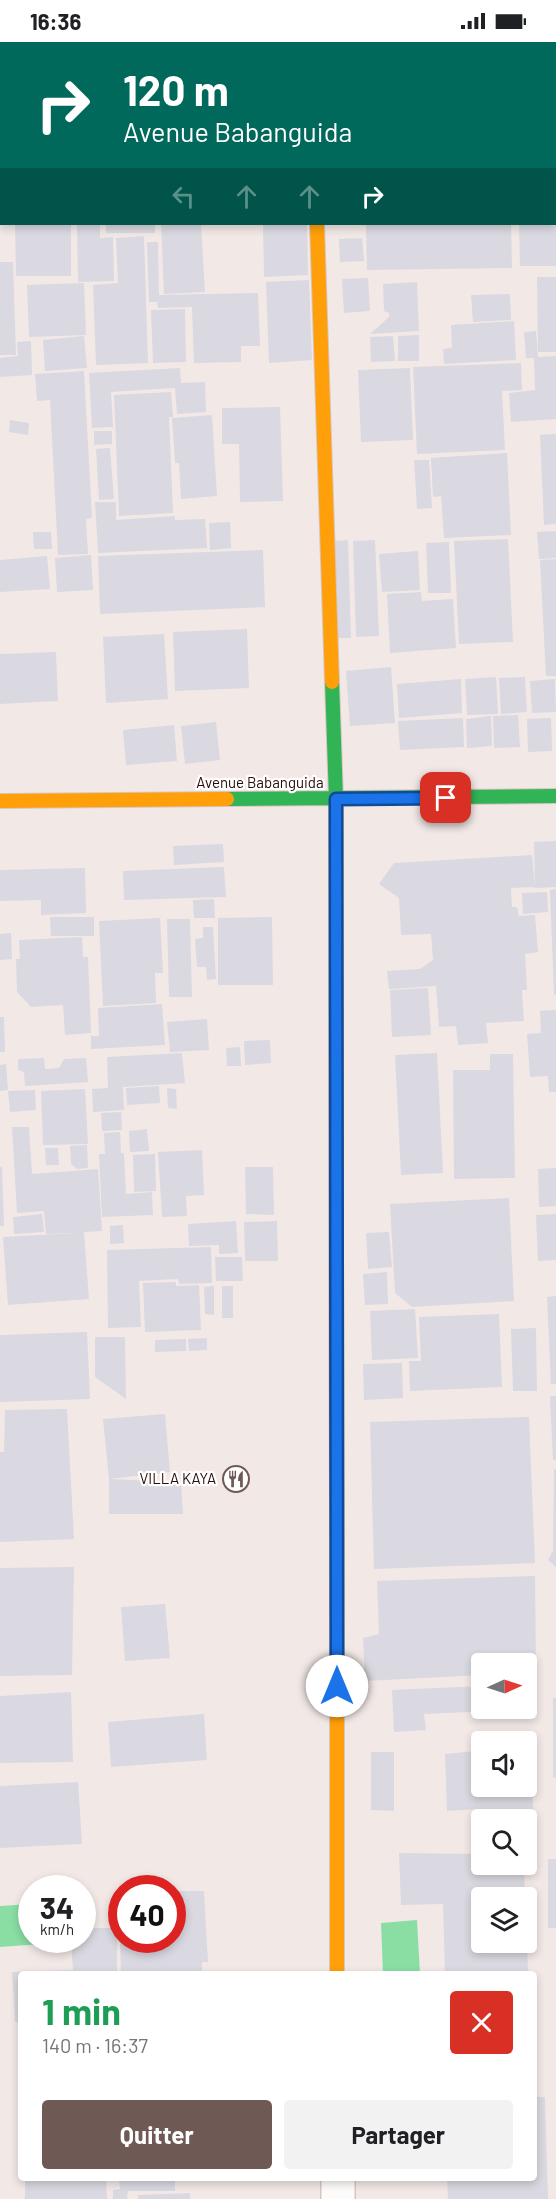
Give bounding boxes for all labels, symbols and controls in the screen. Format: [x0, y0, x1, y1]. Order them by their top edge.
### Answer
text: 16:36 [30, 8, 81, 34]
text: 120 m [123, 64, 229, 114]
icon: right [24, 66, 102, 144]
text: Avenue Babanguida [123, 115, 352, 147]
icon: left [167, 180, 200, 213]
icon: ahead [230, 180, 263, 213]
icon: ahead [293, 180, 326, 213]
icon: right [356, 180, 389, 213]
pin [420, 772, 471, 823]
street label: Avenue Babanguida [196, 773, 324, 791]
icon: arrive [429, 781, 462, 814]
restaurant icon: VILLA KAYA [221, 1464, 251, 1494]
place label: VILLA KAYA [140, 1469, 216, 1487]
north arrow [471, 1653, 537, 1719]
map controls [471, 1653, 537, 1953]
position arrow [305, 1654, 369, 1718]
button: sound [471, 1731, 537, 1797]
button: search [471, 1809, 537, 1875]
speed limit sign: 40 [108, 1875, 186, 1953]
button: layers [471, 1887, 537, 1953]
text: 34 [40, 1889, 74, 1925]
text: km/h [40, 1920, 74, 1938]
text: 1 min [42, 1989, 121, 2032]
button: close [450, 1991, 513, 2054]
text: 140 m · 16:37 [42, 2033, 148, 2057]
button: Quitter [42, 2100, 272, 2169]
button: Partager [284, 2100, 513, 2169]

